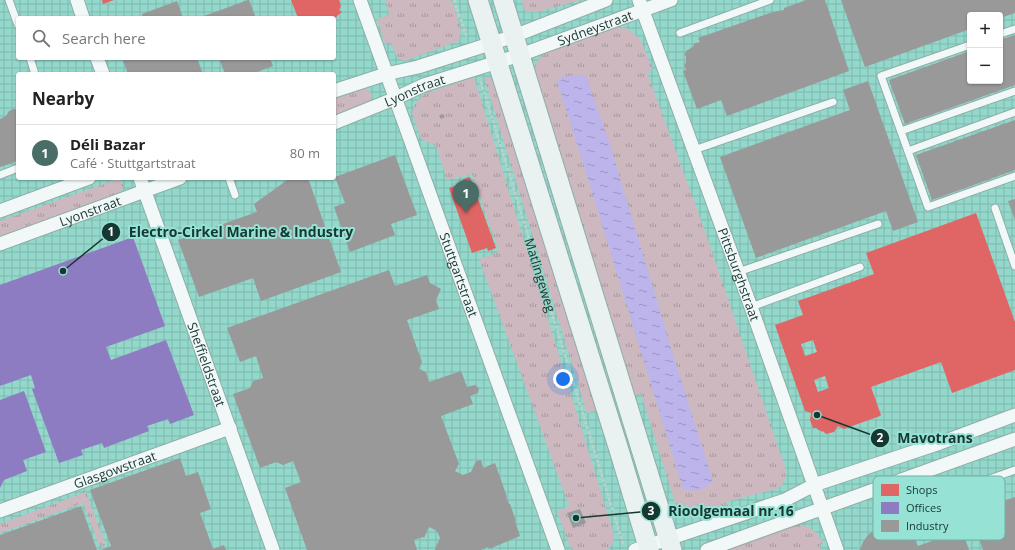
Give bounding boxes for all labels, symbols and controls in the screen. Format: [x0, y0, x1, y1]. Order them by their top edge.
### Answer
street label: Sydneystraat [555, 6, 635, 50]
map controls [967, 12, 1003, 84]
button: + [967, 12, 1003, 48]
search box [16, 16, 336, 60]
icon: search [30, 27, 52, 49]
text: Search here [62, 28, 146, 48]
button: − [967, 48, 1003, 84]
street label: Lyonstraat [381, 70, 448, 111]
text: Nearby [32, 87, 94, 110]
text: Déli Bazar [70, 134, 145, 154]
text: 1 [41, 144, 49, 162]
text: 80 m [290, 144, 320, 162]
text: Café · Stuttgartstraat [70, 154, 196, 172]
pin: 1 [453, 180, 479, 213]
street label: Lyonstraat [57, 191, 124, 230]
callout: Electro-Cirkel Marine & Industry [101, 219, 361, 245]
text: Electro-Cirkel Marine & Industry [129, 222, 353, 241]
text: 1 [108, 223, 114, 240]
street label: Pittsburghstraat [714, 225, 764, 324]
street label: Stuttgartstraat [435, 230, 483, 320]
street label: Matlingeweg [520, 236, 560, 315]
street label: Sheffieldstraat [183, 320, 230, 409]
your location [553, 369, 573, 389]
callout: Mavotrans [870, 425, 981, 451]
text: Mavotrans [897, 428, 973, 447]
text: 2 [877, 429, 884, 446]
street label: Glasgowstraat [71, 446, 159, 493]
legend [873, 476, 1005, 540]
text: Shops [906, 482, 937, 497]
callout: Rioolgemaal nr.16 [641, 498, 802, 524]
text: Offices [906, 500, 941, 515]
text: Rioolgemaal nr.16 [668, 501, 794, 520]
text: 3 [648, 502, 655, 519]
text: Industry [906, 518, 949, 533]

